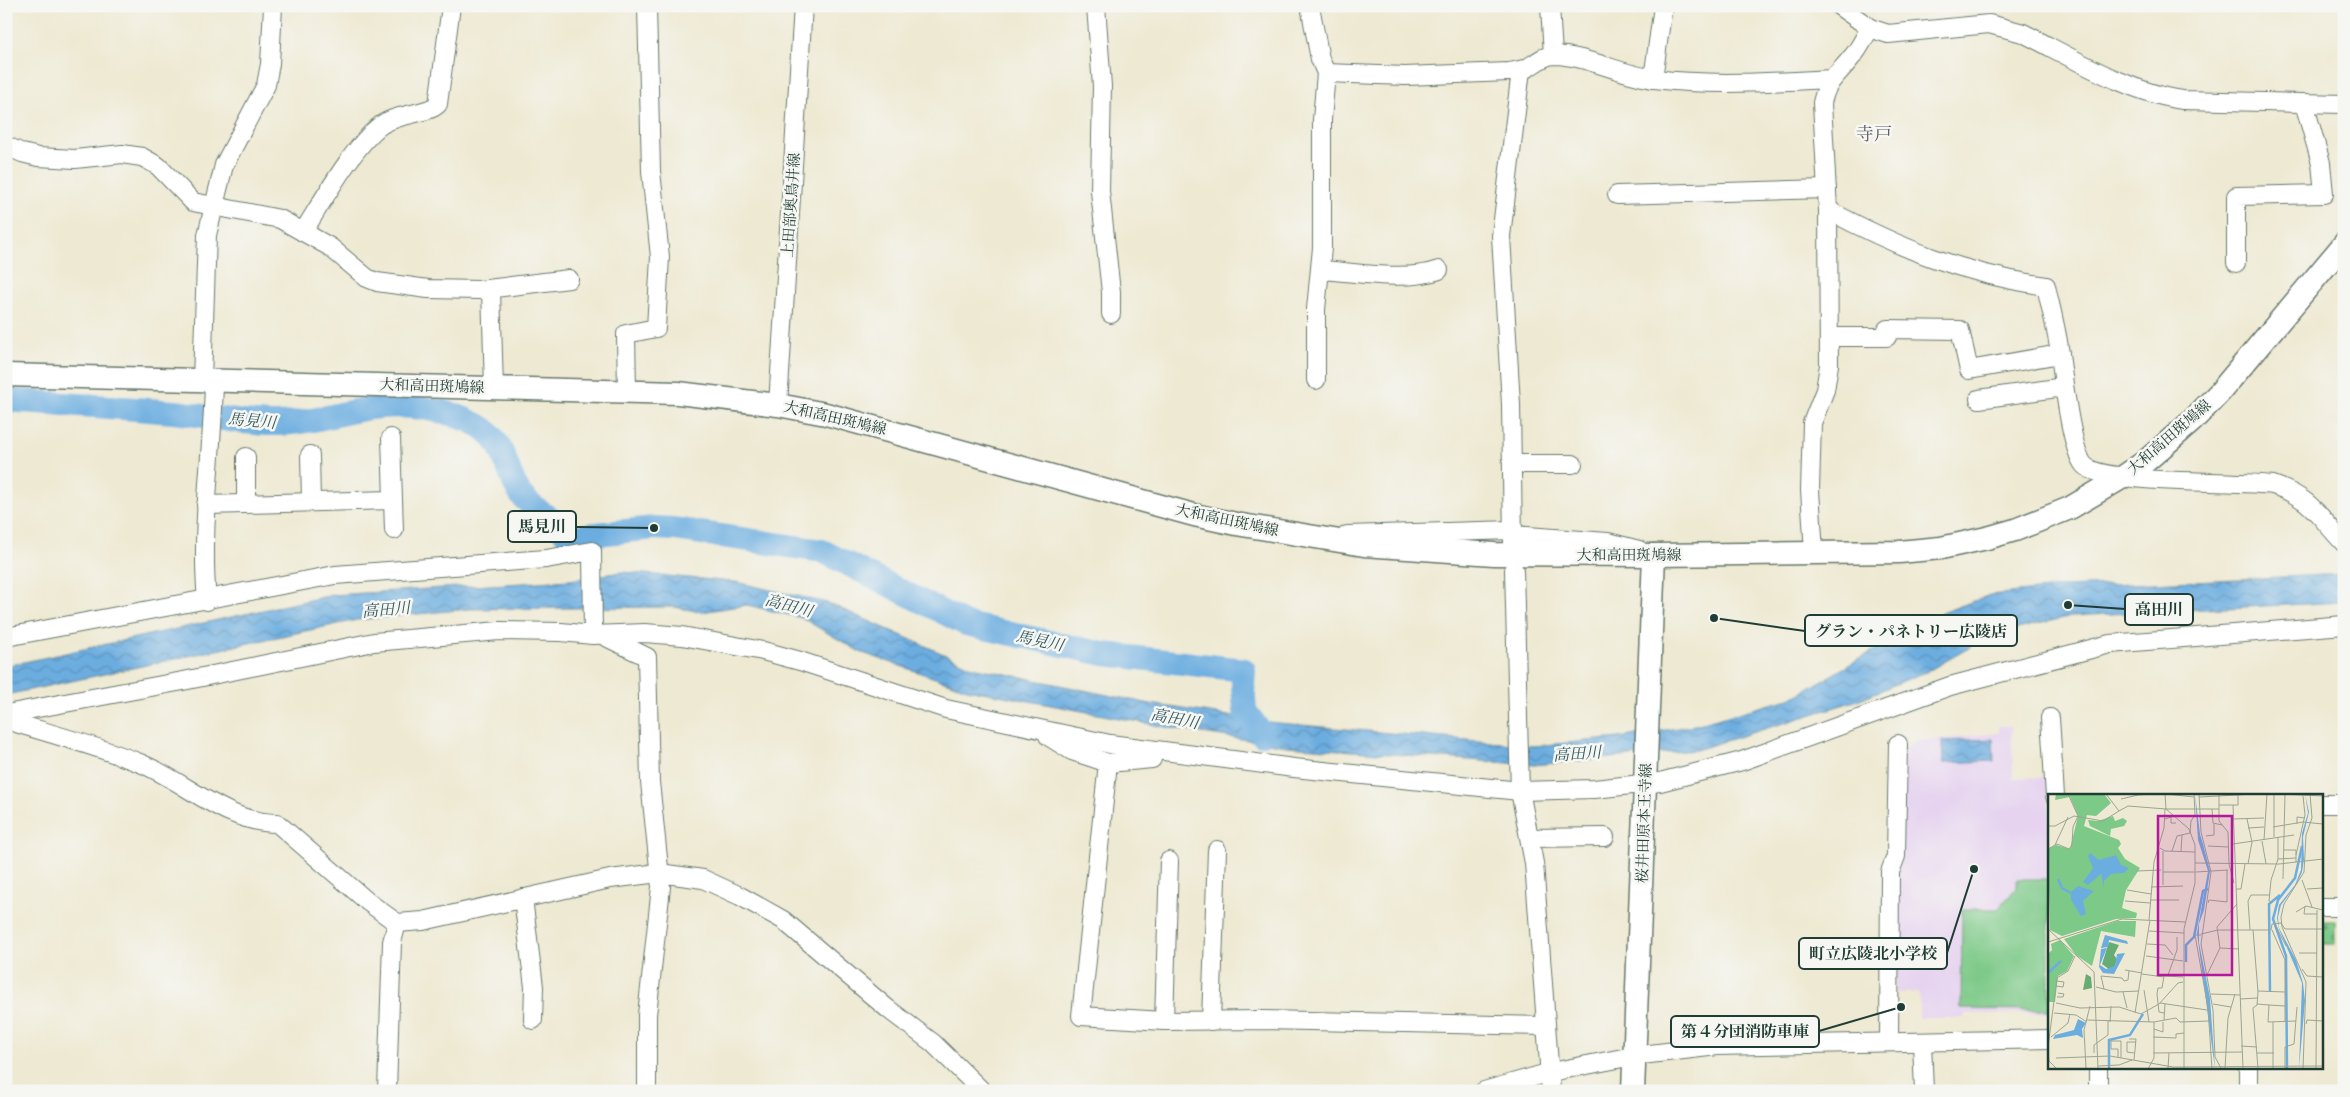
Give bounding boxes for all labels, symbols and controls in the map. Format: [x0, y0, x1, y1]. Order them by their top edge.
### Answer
district label: 寺戸 [1856, 122, 1892, 147]
street label: 上田部奥鳥井線 [777, 152, 805, 258]
street label: 大和高田斑鳩線 [379, 374, 485, 398]
street label: 大和高田斑鳩線 [2123, 395, 2215, 479]
street label: 大和高田斑鳩線 [782, 396, 888, 440]
water label: 馬見川 [227, 408, 279, 434]
street label: 大和高田斑鳩線 [1174, 499, 1280, 541]
callout: 馬見川 [508, 511, 576, 542]
text: 馬見川 [518, 516, 566, 538]
street label: 大和高田斑鳩線 [1576, 545, 1682, 565]
water label: 高田川 [763, 589, 817, 623]
callout: 高田川 [2125, 594, 2193, 625]
water label: 高田川 [361, 597, 413, 623]
text: 高田川 [2135, 599, 2183, 621]
callout: グラン・パネトリー広陵店 [1805, 615, 2017, 646]
text: グラン・パネトリー広陵店 [1815, 621, 2007, 643]
water label: 馬見川 [1014, 625, 1068, 657]
water label: 高田川 [1149, 704, 1202, 735]
water label: 高田川 [1552, 741, 1604, 767]
street label: 桜井田原本王寺線 [1632, 763, 1656, 883]
inset map [2048, 794, 2322, 1070]
callout: 町立広陵北小学校 [1799, 938, 1947, 969]
text: 町立広陵北小学校 [1809, 943, 1938, 965]
callout: 第４分団消防車庫 [1671, 1016, 1819, 1047]
text: 第４分団消防車庫 [1681, 1021, 1809, 1043]

